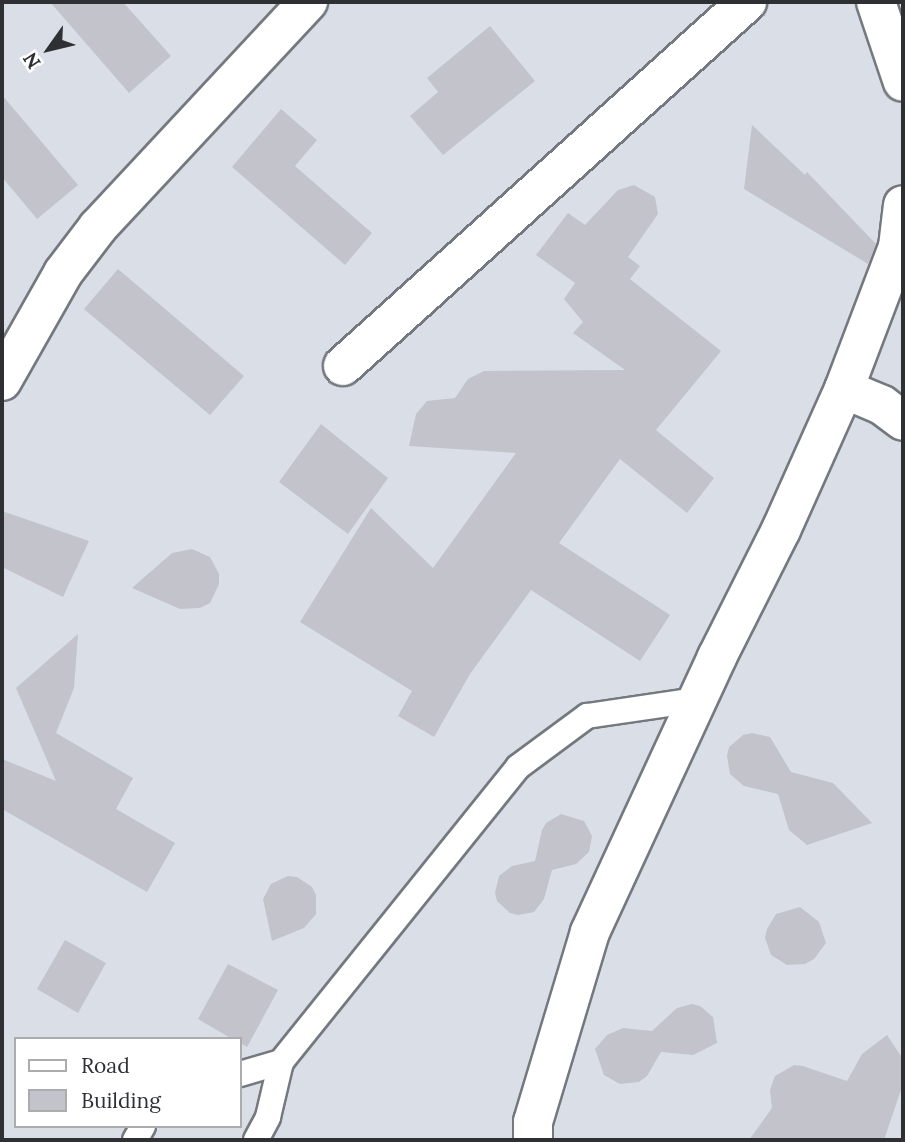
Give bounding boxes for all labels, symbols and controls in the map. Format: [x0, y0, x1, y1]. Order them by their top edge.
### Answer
north arrow [14, 14, 84, 84]
text: N [18, 48, 46, 74]
legend [14, 1037, 242, 1128]
text: Road [81, 1052, 130, 1079]
text: Building [81, 1087, 161, 1114]

